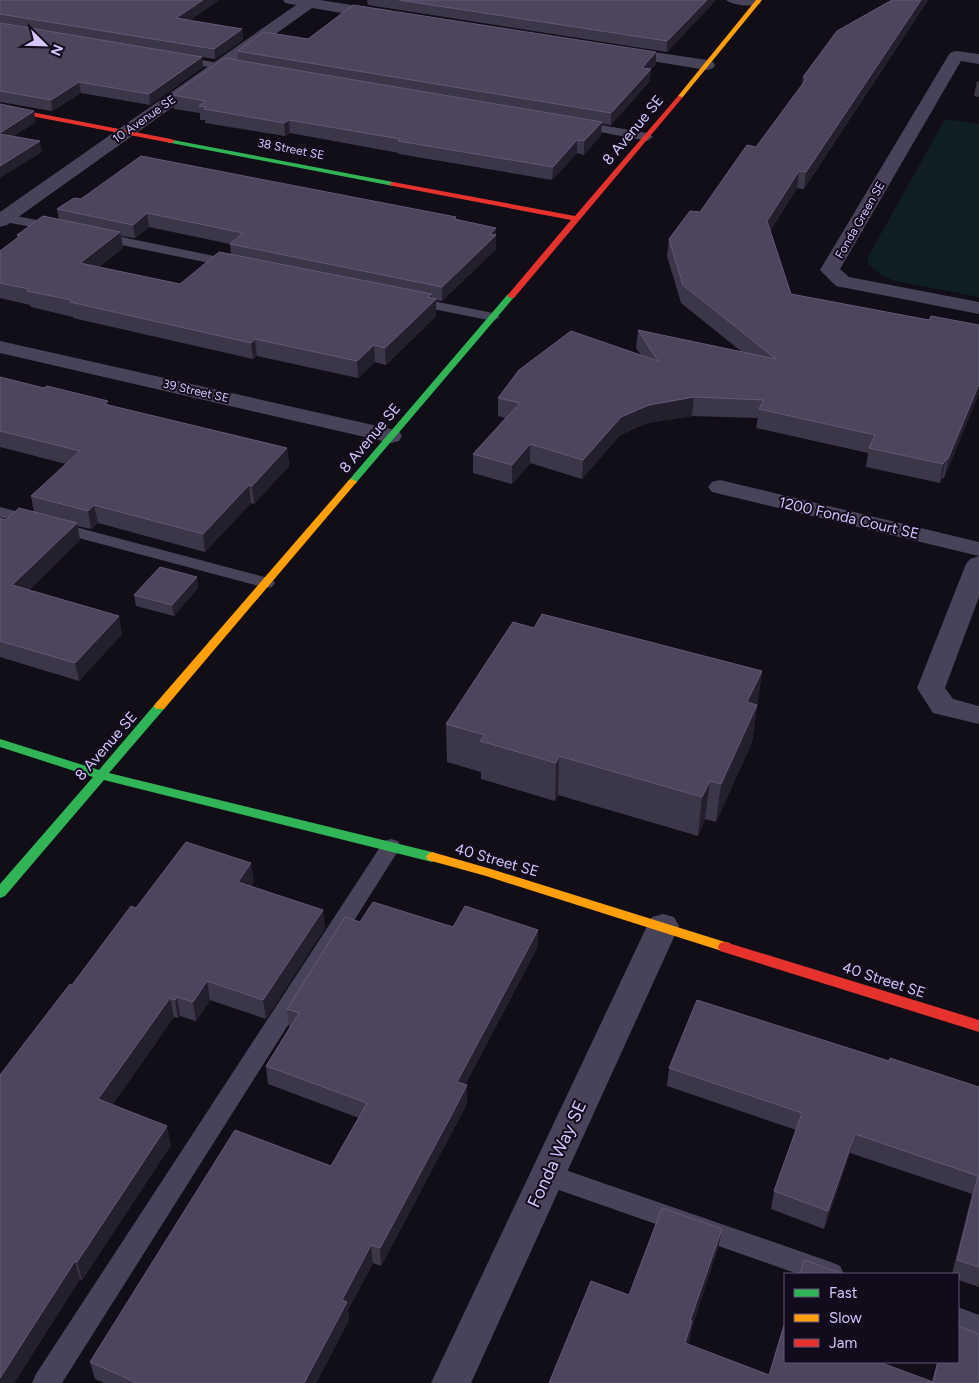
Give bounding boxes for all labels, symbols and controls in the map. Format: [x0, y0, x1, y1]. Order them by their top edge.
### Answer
north arrow [20, 20, 70, 70]
text: N [47, 42, 66, 58]
street label: 8 Avenue SE [599, 91, 667, 169]
street label: 10 Avenue SE [110, 92, 178, 146]
street label: 38 Street SE [256, 136, 326, 162]
street label: Fonda Green SE [832, 179, 888, 261]
street label: 39 Street SE [162, 377, 230, 405]
street label: 8 Avenue SE [336, 399, 404, 477]
street label: 1200 Fonda Court SE [777, 493, 921, 543]
street label: 8 Avenue SE [71, 708, 141, 784]
street label: 40 Street SE [453, 839, 541, 881]
street label: 40 Street SE [840, 958, 928, 1002]
street label: Fonda Way SE [523, 1097, 591, 1211]
legend [784, 1273, 959, 1363]
text: Fast [829, 1284, 858, 1302]
text: Slow [829, 1309, 862, 1327]
text: Jam [829, 1334, 857, 1352]

